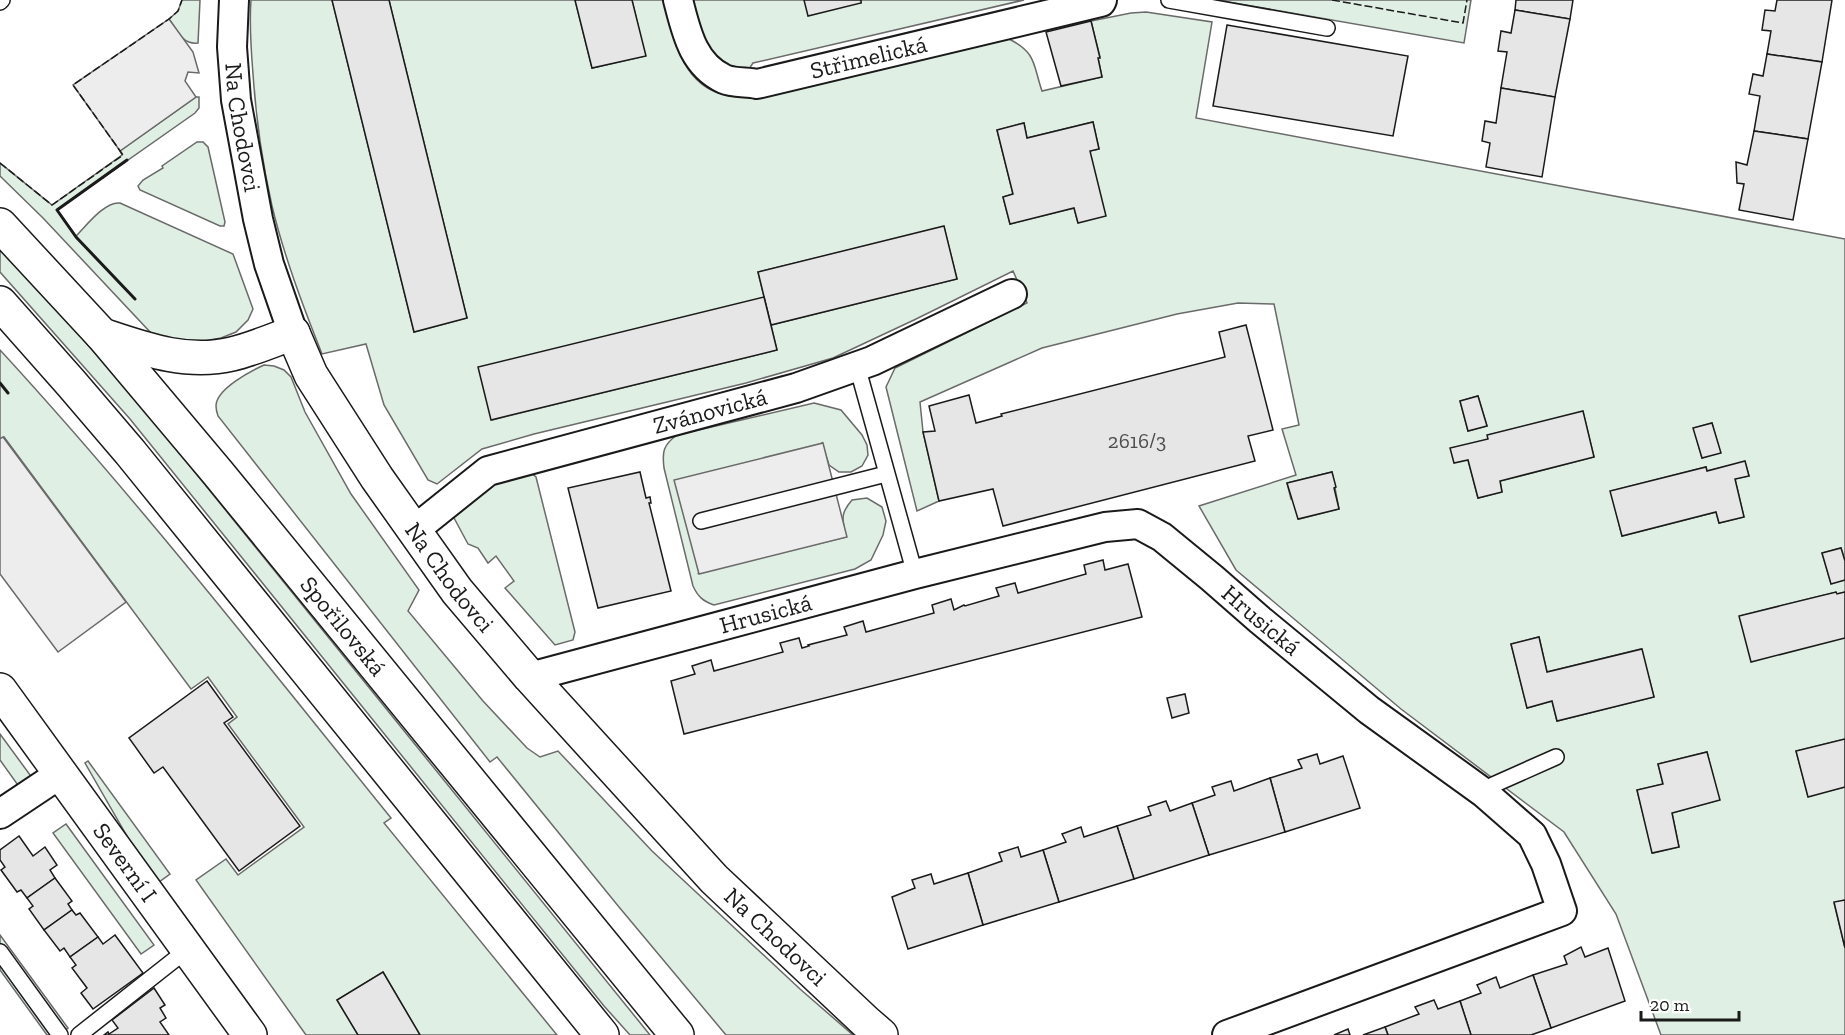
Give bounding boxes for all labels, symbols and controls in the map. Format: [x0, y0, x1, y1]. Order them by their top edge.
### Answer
street label: Střimelická [807, 29, 930, 85]
street label: Na Chodovci [219, 62, 268, 194]
street label: Zvánovická [650, 381, 770, 440]
house number: 2616/3 [1108, 428, 1166, 453]
street label: Na Chodovci [399, 517, 501, 638]
street label: Spořilovská [294, 570, 393, 682]
street label: Hrusická [1216, 578, 1307, 662]
street label: Hrusická [716, 587, 815, 640]
street label: Severní I [87, 817, 164, 907]
street label: Na Chodovci [719, 881, 833, 992]
scale bar [1641, 984, 1738, 1022]
text: 20 m [1650, 994, 1690, 1016]

